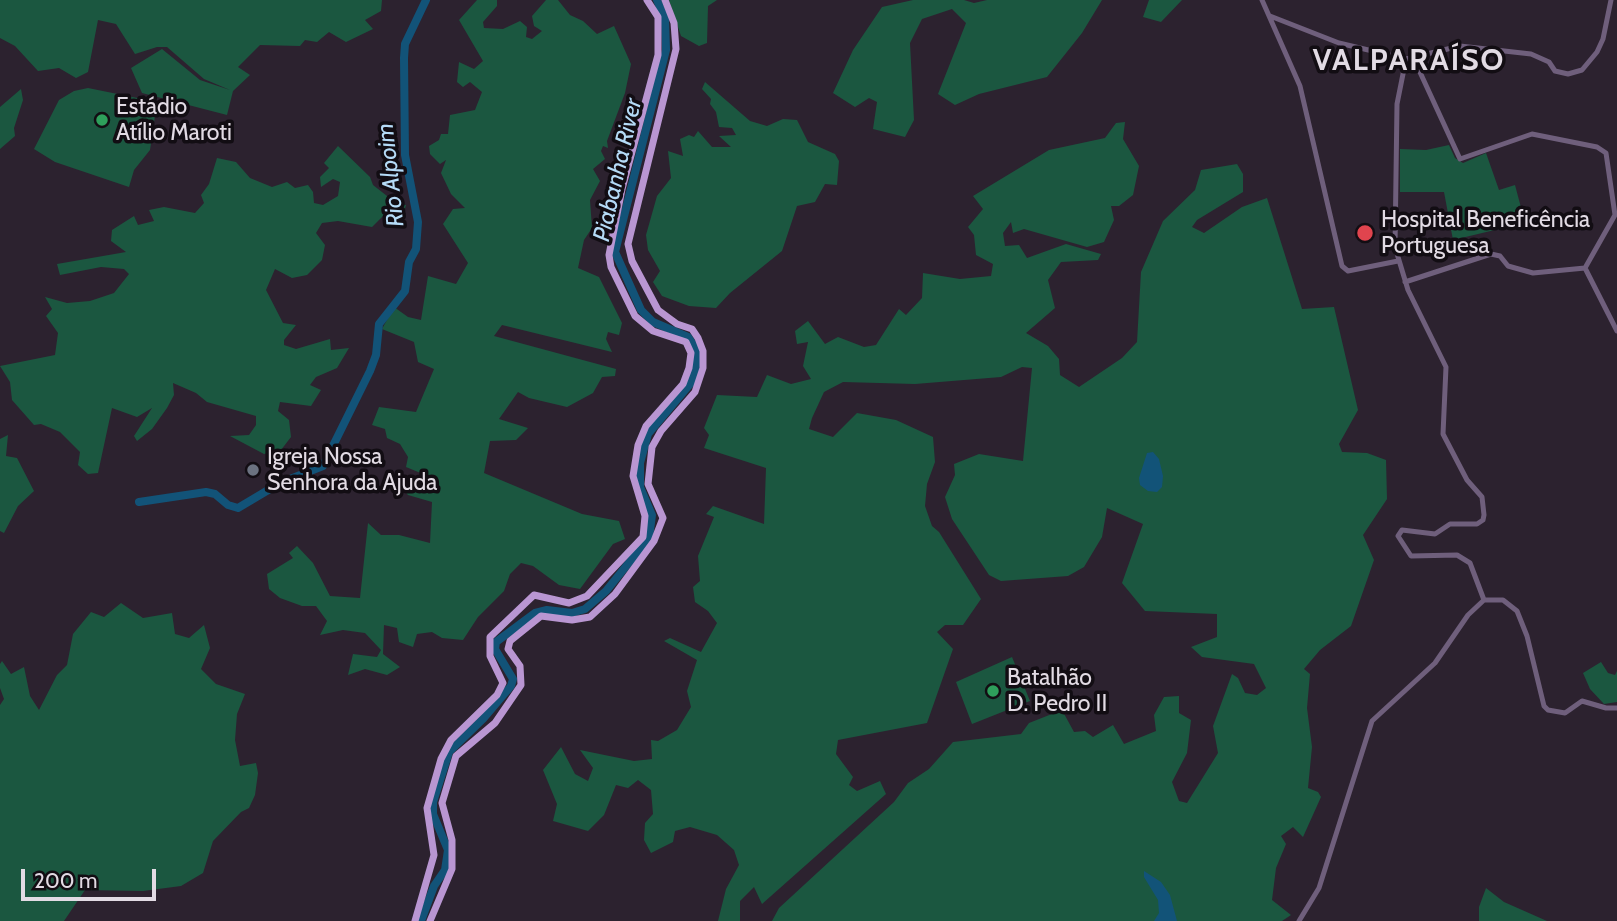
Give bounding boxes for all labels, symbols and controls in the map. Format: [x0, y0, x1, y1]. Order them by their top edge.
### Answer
district label: VALPARAÍSO [1314, 43, 1504, 79]
place label: Estádio Atílio Maroti [116, 93, 232, 147]
water label: Piabanha River [588, 96, 648, 244]
marker: Estádio Atílio Maroti [94, 112, 110, 128]
water label: Rio Alpoim [371, 122, 411, 228]
place label: Hospital Beneficência Portuguesa [1381, 206, 1590, 260]
marker: Hospital Beneficência Portuguesa [1355, 223, 1375, 243]
place label: Igreja Nossa Senhora da Ajuda [267, 443, 437, 497]
marker: Igreja Nossa Senhora da Ajuda [245, 462, 261, 478]
place label: Batalhão D. Pedro II [1007, 664, 1107, 718]
marker: Batalhão D. Pedro II [985, 683, 1001, 699]
scale bar [24, 855, 159, 899]
text: 200 m [34, 868, 97, 893]

